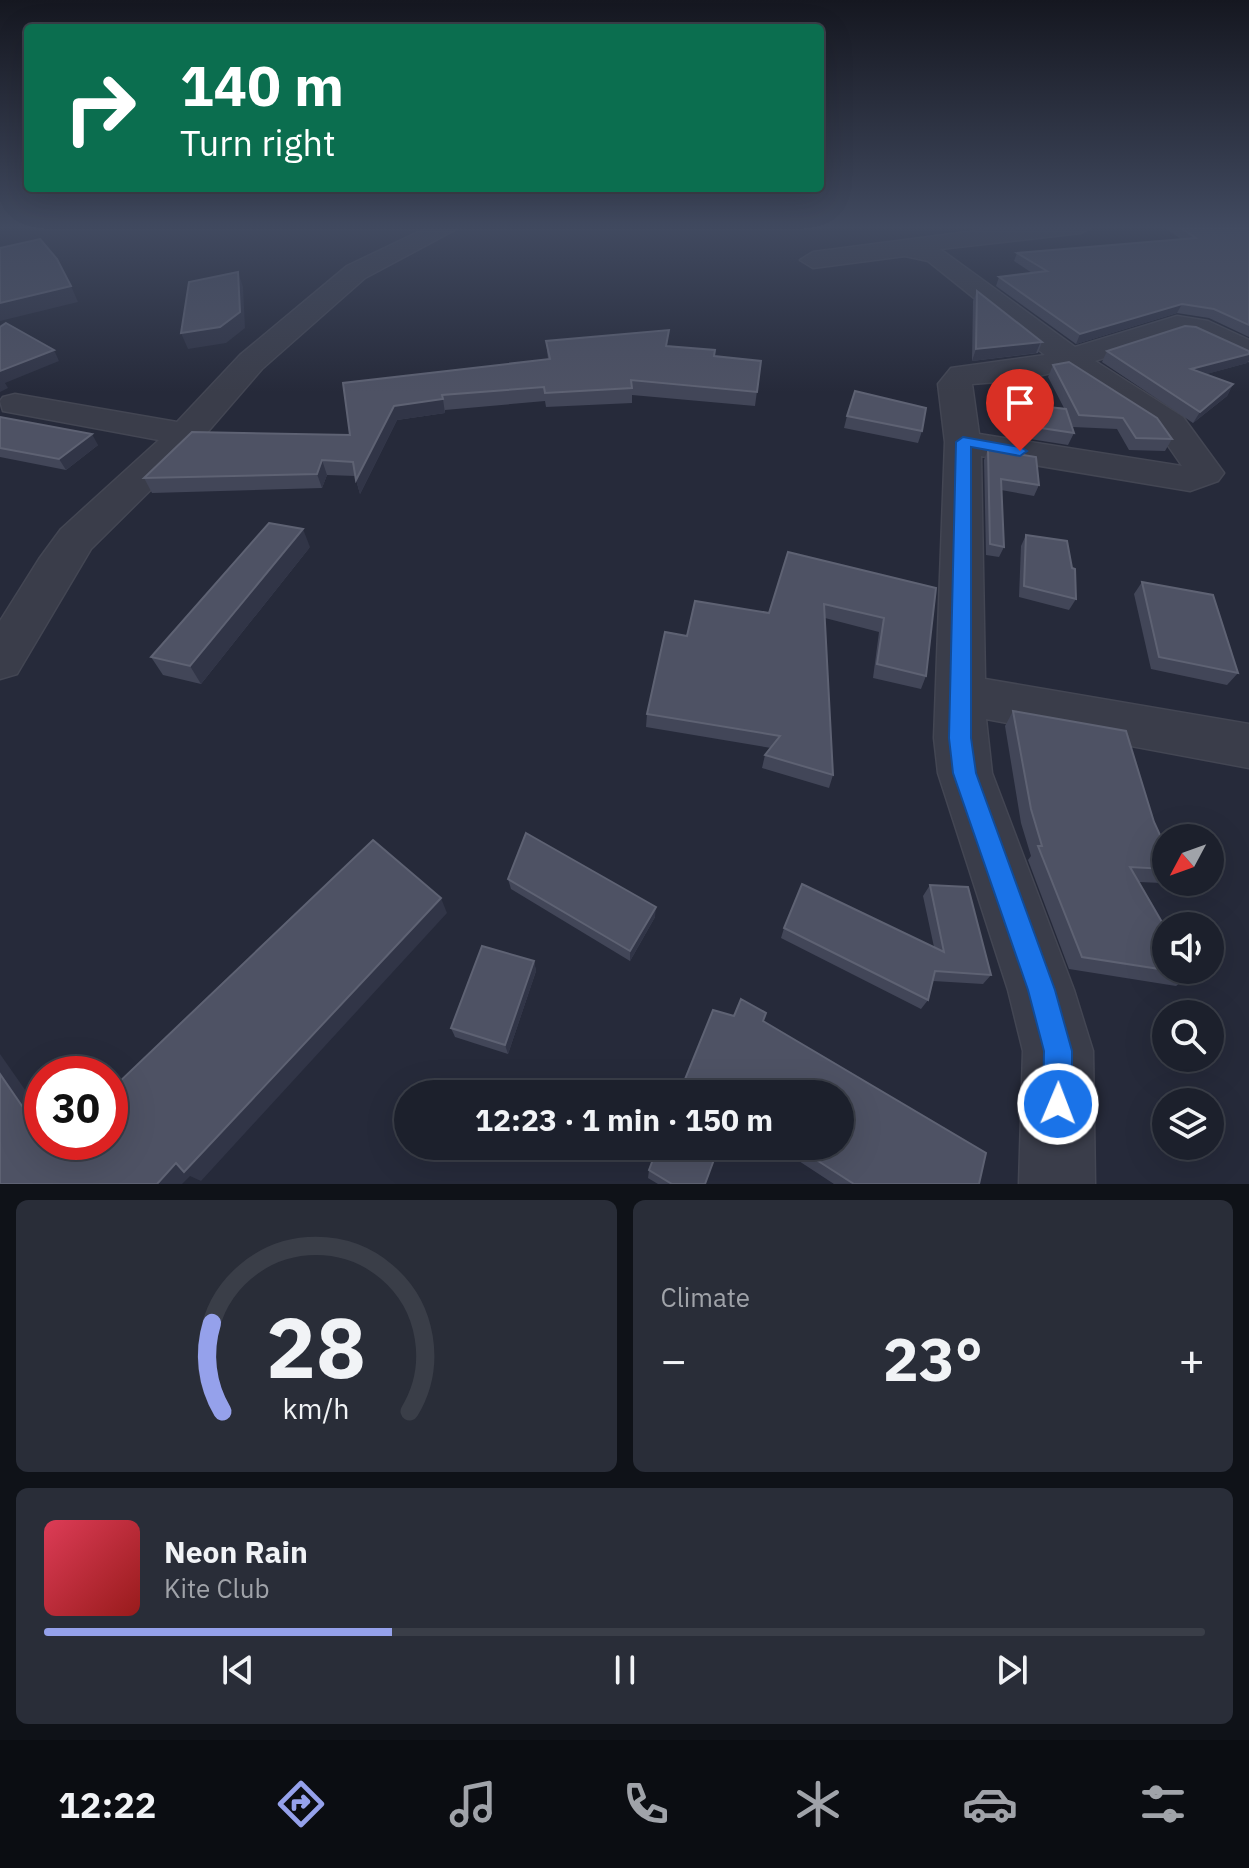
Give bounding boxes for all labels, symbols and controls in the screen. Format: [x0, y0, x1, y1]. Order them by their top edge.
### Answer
text: 140 m [180, 49, 344, 121]
icon: right [48, 56, 152, 160]
text: Turn right [180, 119, 336, 166]
pin [986, 369, 1054, 451]
icon: arrive [998, 381, 1042, 425]
north arrow [1152, 824, 1224, 896]
map controls [1152, 824, 1224, 1160]
button: sound [1152, 912, 1224, 984]
button: search [1152, 1000, 1224, 1072]
speed limit sign: 30 [24, 1056, 128, 1160]
position arrow [1016, 1062, 1100, 1146]
button: layers [1152, 1088, 1224, 1160]
text: 12:23 · 1 min · 150 m [475, 1100, 773, 1139]
text: Climate [661, 1280, 750, 1314]
text: 28 [266, 1293, 366, 1401]
text: 23° [883, 1319, 983, 1398]
text: − [661, 1331, 687, 1388]
text: + [1179, 1331, 1205, 1388]
text: km/h [283, 1390, 350, 1427]
text: Neon Rain [164, 1532, 308, 1571]
text: Kite Club [164, 1571, 269, 1605]
icon: previous [216, 1648, 260, 1692]
icon: pause [603, 1648, 647, 1692]
icon: next [990, 1648, 1034, 1692]
icon: directions [273, 1776, 329, 1832]
icon: music [445, 1776, 501, 1832]
icon: phone [618, 1776, 674, 1832]
icon: climate [790, 1776, 846, 1832]
icon: car [962, 1776, 1018, 1832]
icon: filters [1135, 1776, 1191, 1832]
text: 12:22 [58, 1781, 156, 1828]

